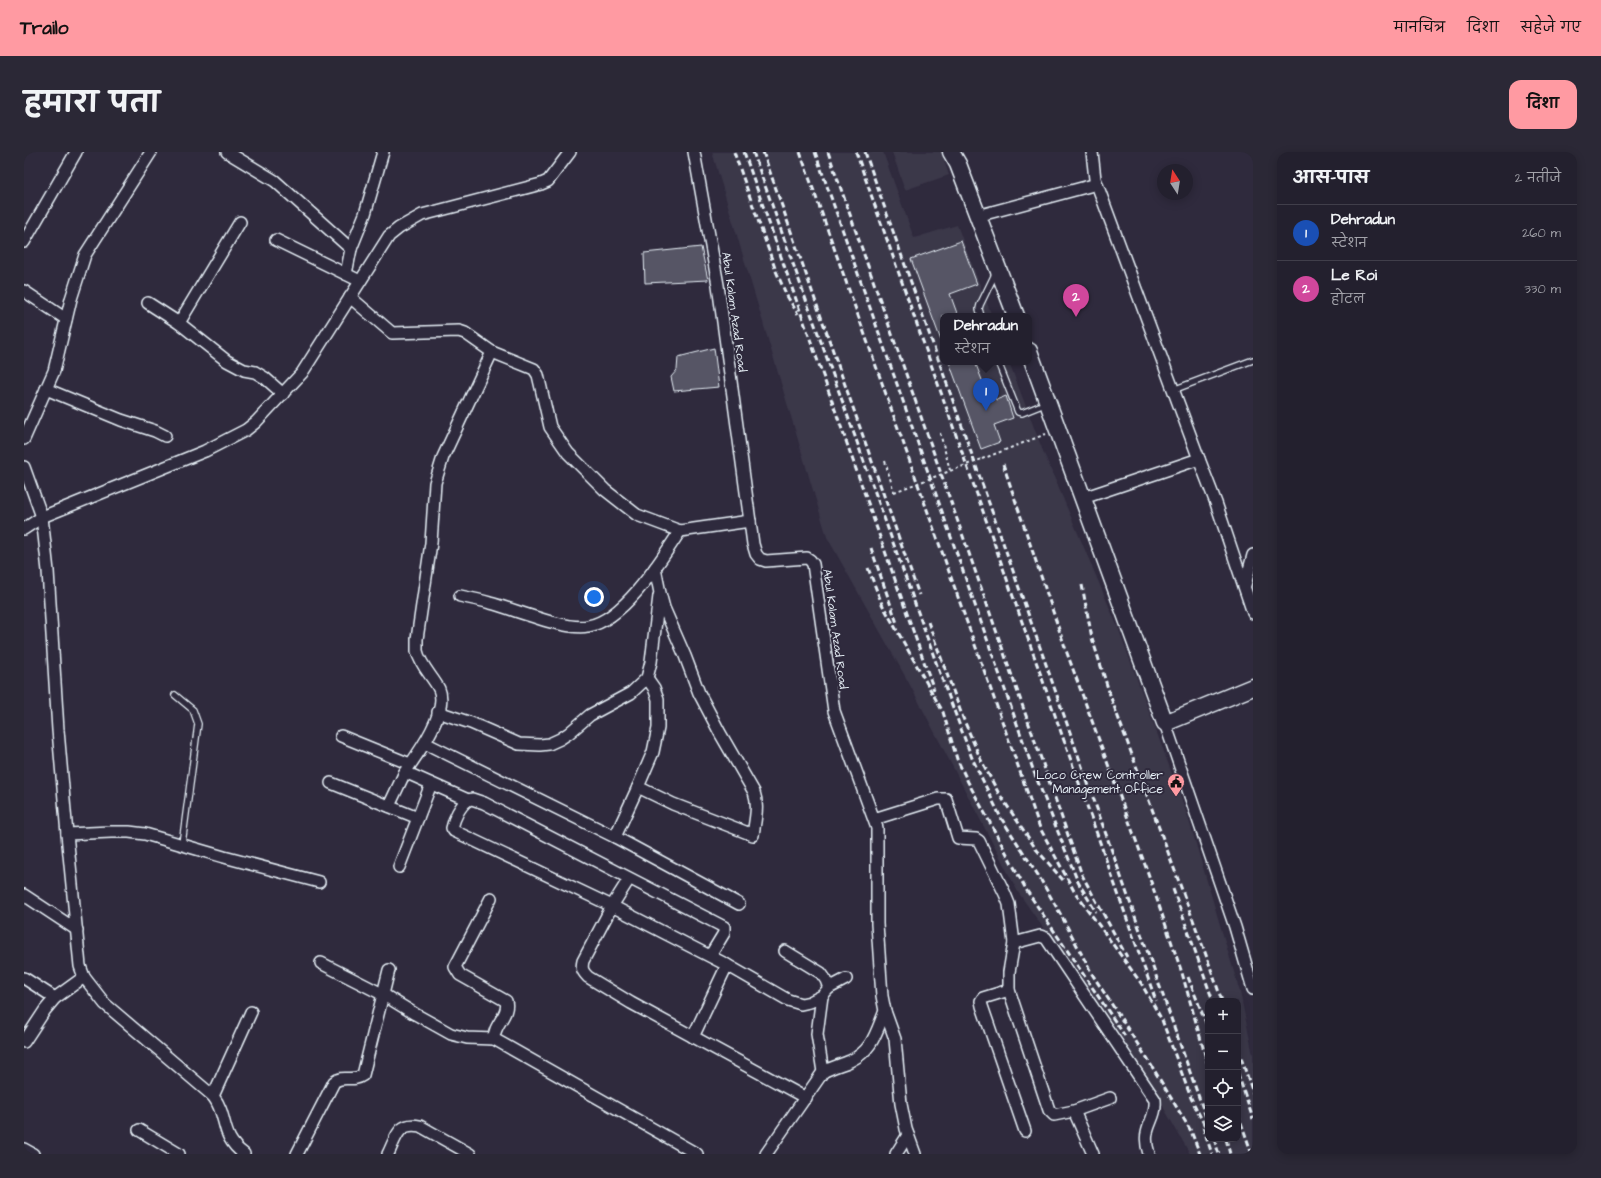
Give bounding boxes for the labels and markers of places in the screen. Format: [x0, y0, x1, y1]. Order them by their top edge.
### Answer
pin: 2 [1063, 284, 1089, 317]
pin: 1 [973, 378, 999, 411]
place label: Loco Crew Controller Management Office [1036, 767, 1164, 799]
public building icon: Loco Crew Controller Management Office [1166, 772, 1186, 797]

